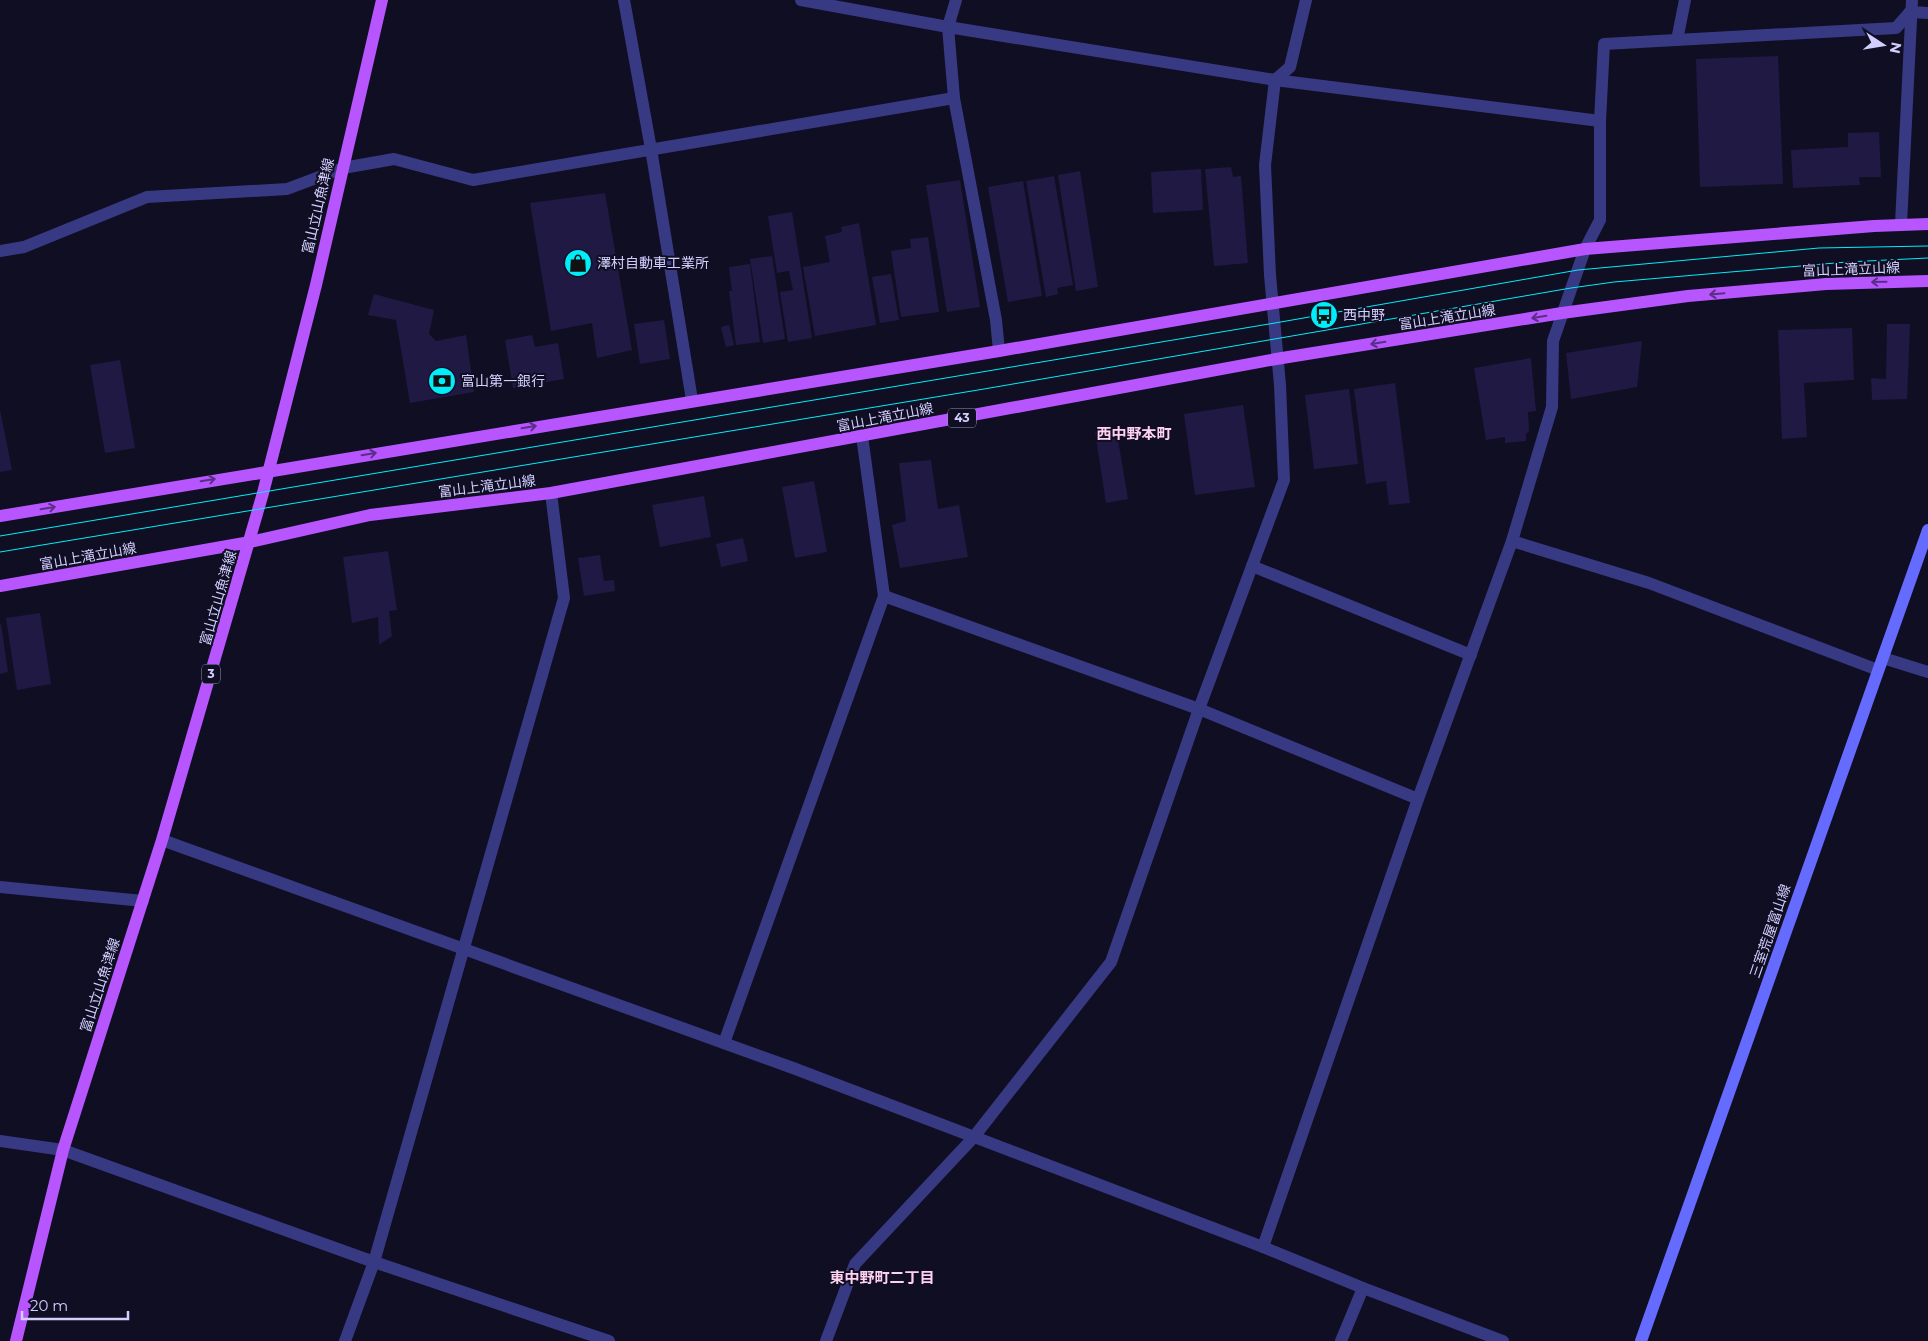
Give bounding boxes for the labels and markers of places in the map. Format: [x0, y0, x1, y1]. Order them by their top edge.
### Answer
shop icon: 澤村自動車工業所 [563, 248, 593, 278]
place label: 澤村自動車工業所 [597, 254, 709, 272]
bus stop icon: 西中野 [1309, 300, 1339, 330]
place label: 西中野 [1343, 306, 1385, 324]
bank icon: 富山第一銀行 [427, 366, 457, 396]
place label: 富山第一銀行 [461, 372, 545, 390]

